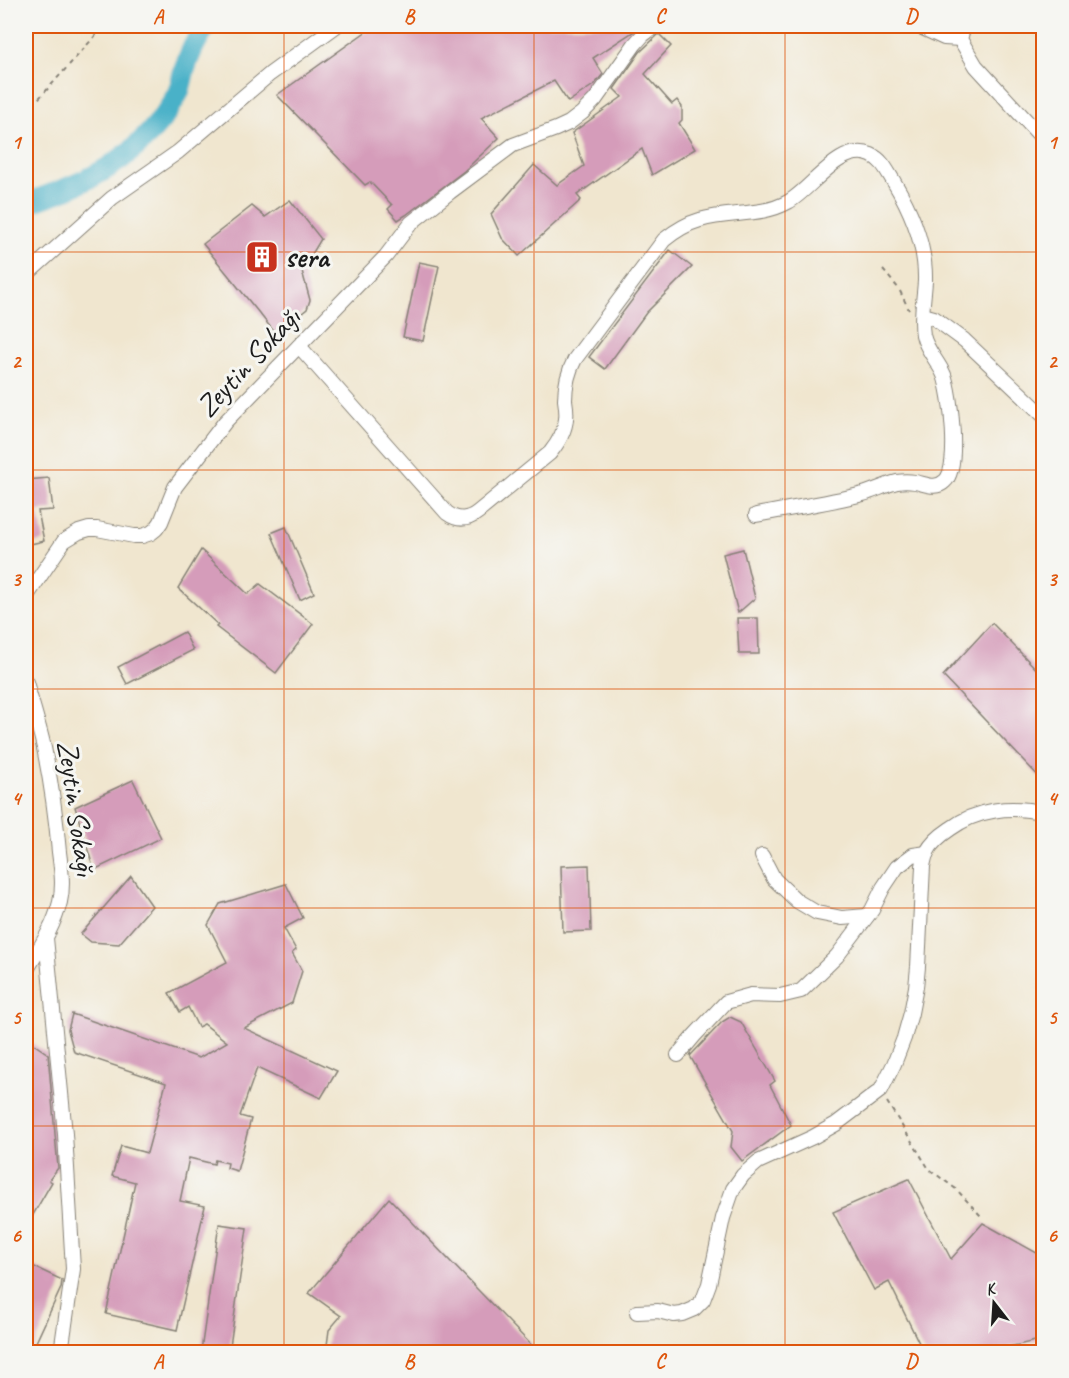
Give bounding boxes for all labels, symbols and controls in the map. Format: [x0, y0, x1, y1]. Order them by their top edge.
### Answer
text: A [153, 4, 165, 29]
text: B [404, 4, 416, 29]
text: C [655, 4, 667, 29]
text: D [905, 4, 919, 29]
text: 1 [12, 130, 23, 155]
text: 1 [1048, 130, 1059, 155]
place label: sera [285, 238, 331, 276]
building icon: sera [244, 239, 280, 275]
street label: Zeytin Sokağı [188, 298, 309, 425]
text: 2 [12, 349, 23, 374]
text: 2 [1048, 349, 1059, 374]
text: 3 [12, 567, 23, 592]
text: 3 [1048, 567, 1059, 592]
street label: Zeytin Sokağı [49, 738, 105, 879]
text: 4 [12, 786, 24, 811]
text: 4 [1048, 786, 1060, 811]
text: 5 [12, 1005, 23, 1030]
text: 5 [1048, 1005, 1059, 1030]
text: 6 [11, 1223, 22, 1248]
text: 6 [1047, 1223, 1058, 1248]
north arrow [964, 1273, 1024, 1333]
text: K [983, 1278, 1000, 1300]
text: A [153, 1349, 165, 1374]
text: B [404, 1349, 416, 1374]
text: C [655, 1349, 667, 1374]
text: D [905, 1349, 919, 1374]

